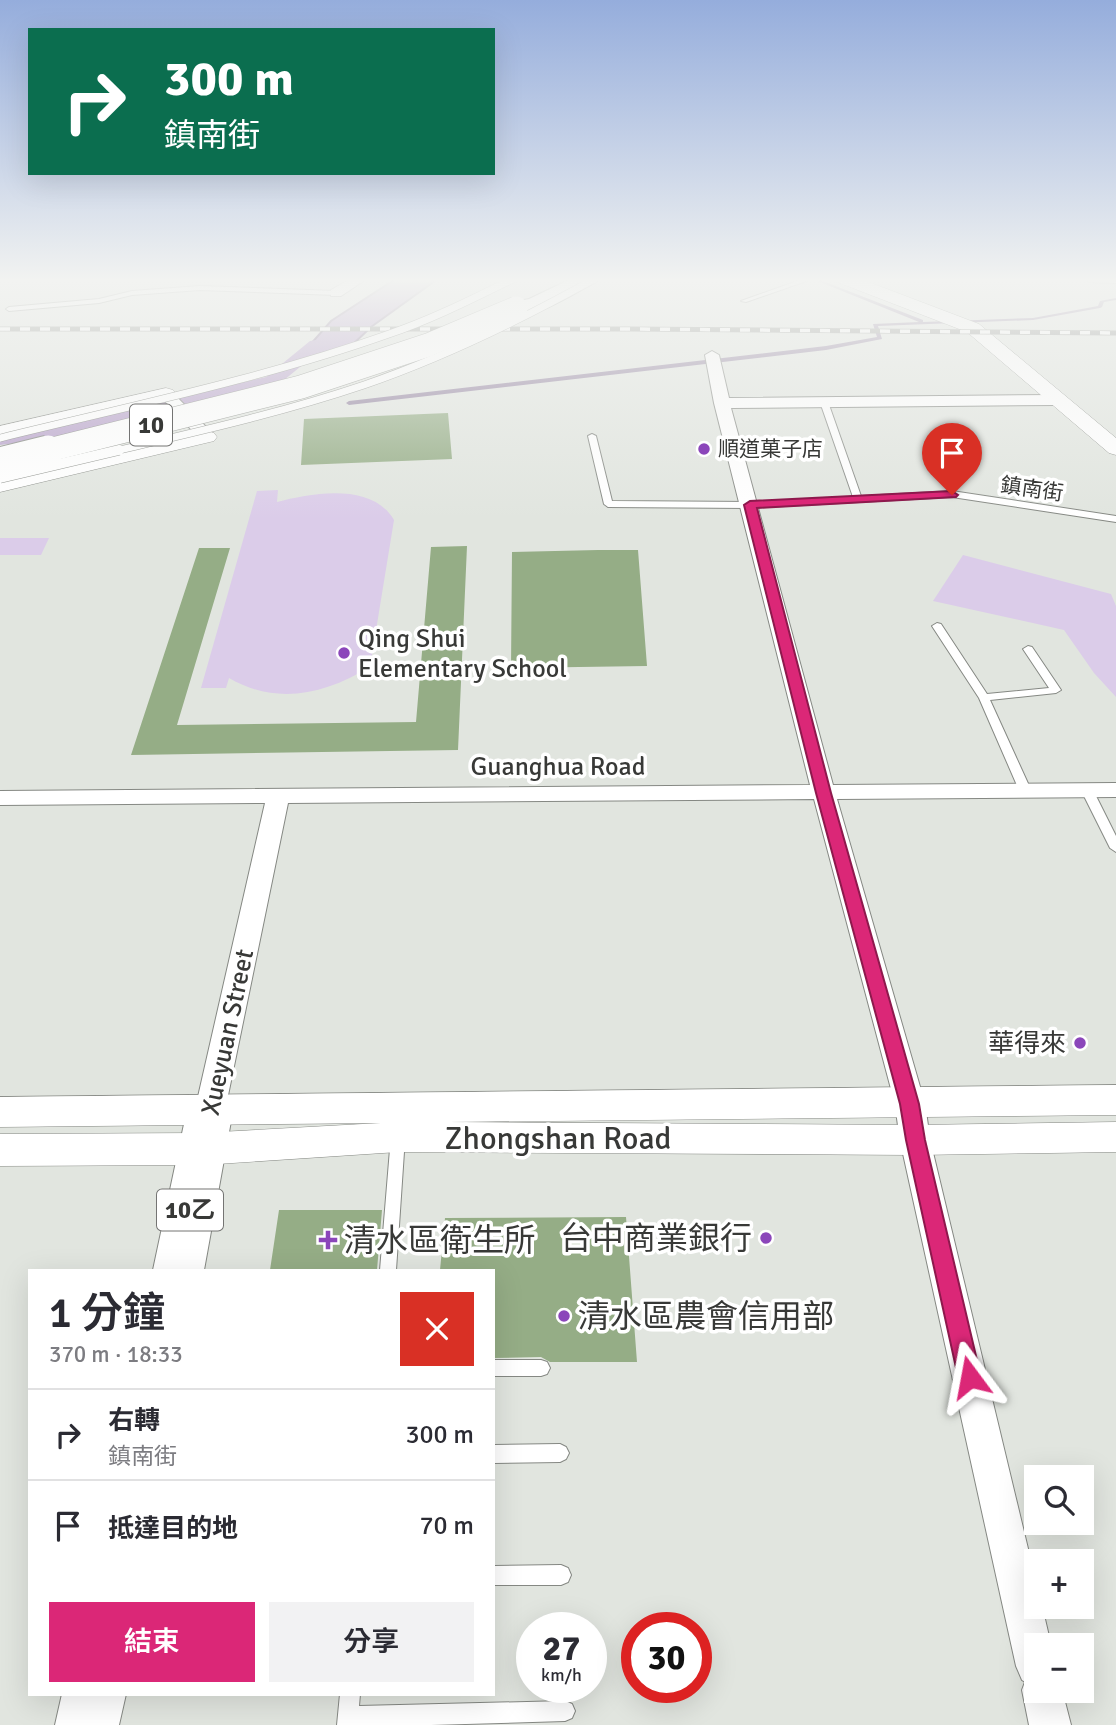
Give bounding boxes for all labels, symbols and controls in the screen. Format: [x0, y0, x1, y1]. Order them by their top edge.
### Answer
text: 300 m [164, 49, 294, 109]
icon: right [49, 56, 140, 147]
text: 鎮南街 [164, 116, 260, 155]
road number: 10 [130, 404, 172, 446]
pin [922, 423, 982, 495]
icon: arrive [933, 434, 971, 472]
place label: 順道菓子店 [718, 436, 823, 462]
marker: 順道菓子店 [696, 441, 712, 457]
street label: 鎮南街 [999, 472, 1065, 506]
place label: Qing Shui Elementary School [358, 623, 567, 685]
marker: Qing Shui Elementary School [336, 645, 352, 661]
street label: Guanghua Road [471, 751, 645, 783]
street label: Xueyuan Street [195, 946, 261, 1118]
place label: 華得來 [988, 1028, 1066, 1060]
marker: 華得來 [1072, 1035, 1088, 1051]
street label: Zhongshan Road [444, 1119, 672, 1158]
road number: 10乙 [157, 1190, 223, 1230]
place label: 台中商業銀行 [560, 1219, 752, 1258]
place label: 清水區衛生所 [344, 1221, 536, 1260]
marker: 清水區衛生所 [318, 1230, 338, 1250]
marker: 台中商業銀行 [758, 1230, 774, 1246]
text: 1 分鐘 [49, 1288, 165, 1339]
button: close [400, 1292, 474, 1366]
place label: 清水區農會信用部 [578, 1297, 834, 1336]
marker: 清水區農會信用部 [556, 1308, 572, 1324]
text: 370 m · 18:33 [49, 1340, 183, 1369]
position arrow [933, 1340, 1007, 1414]
text: 右轉 [108, 1405, 160, 1437]
icon: right [49, 1416, 87, 1454]
text: 300 m [405, 1419, 474, 1451]
text: 鎮南街 [108, 1442, 177, 1471]
map controls [1024, 1465, 1094, 1703]
button: search [1024, 1465, 1094, 1535]
icon: arrive [49, 1507, 87, 1545]
text: 70 m [419, 1510, 474, 1542]
text: 抵達目的地 [108, 1513, 238, 1545]
button: + [1024, 1549, 1094, 1619]
button: 結束 [49, 1602, 255, 1682]
button: 分享 [269, 1602, 474, 1682]
speed limit sign: 30 [621, 1612, 712, 1703]
text: 27 [543, 1627, 580, 1670]
button: − [1024, 1633, 1094, 1703]
text: km/h [541, 1664, 582, 1686]

